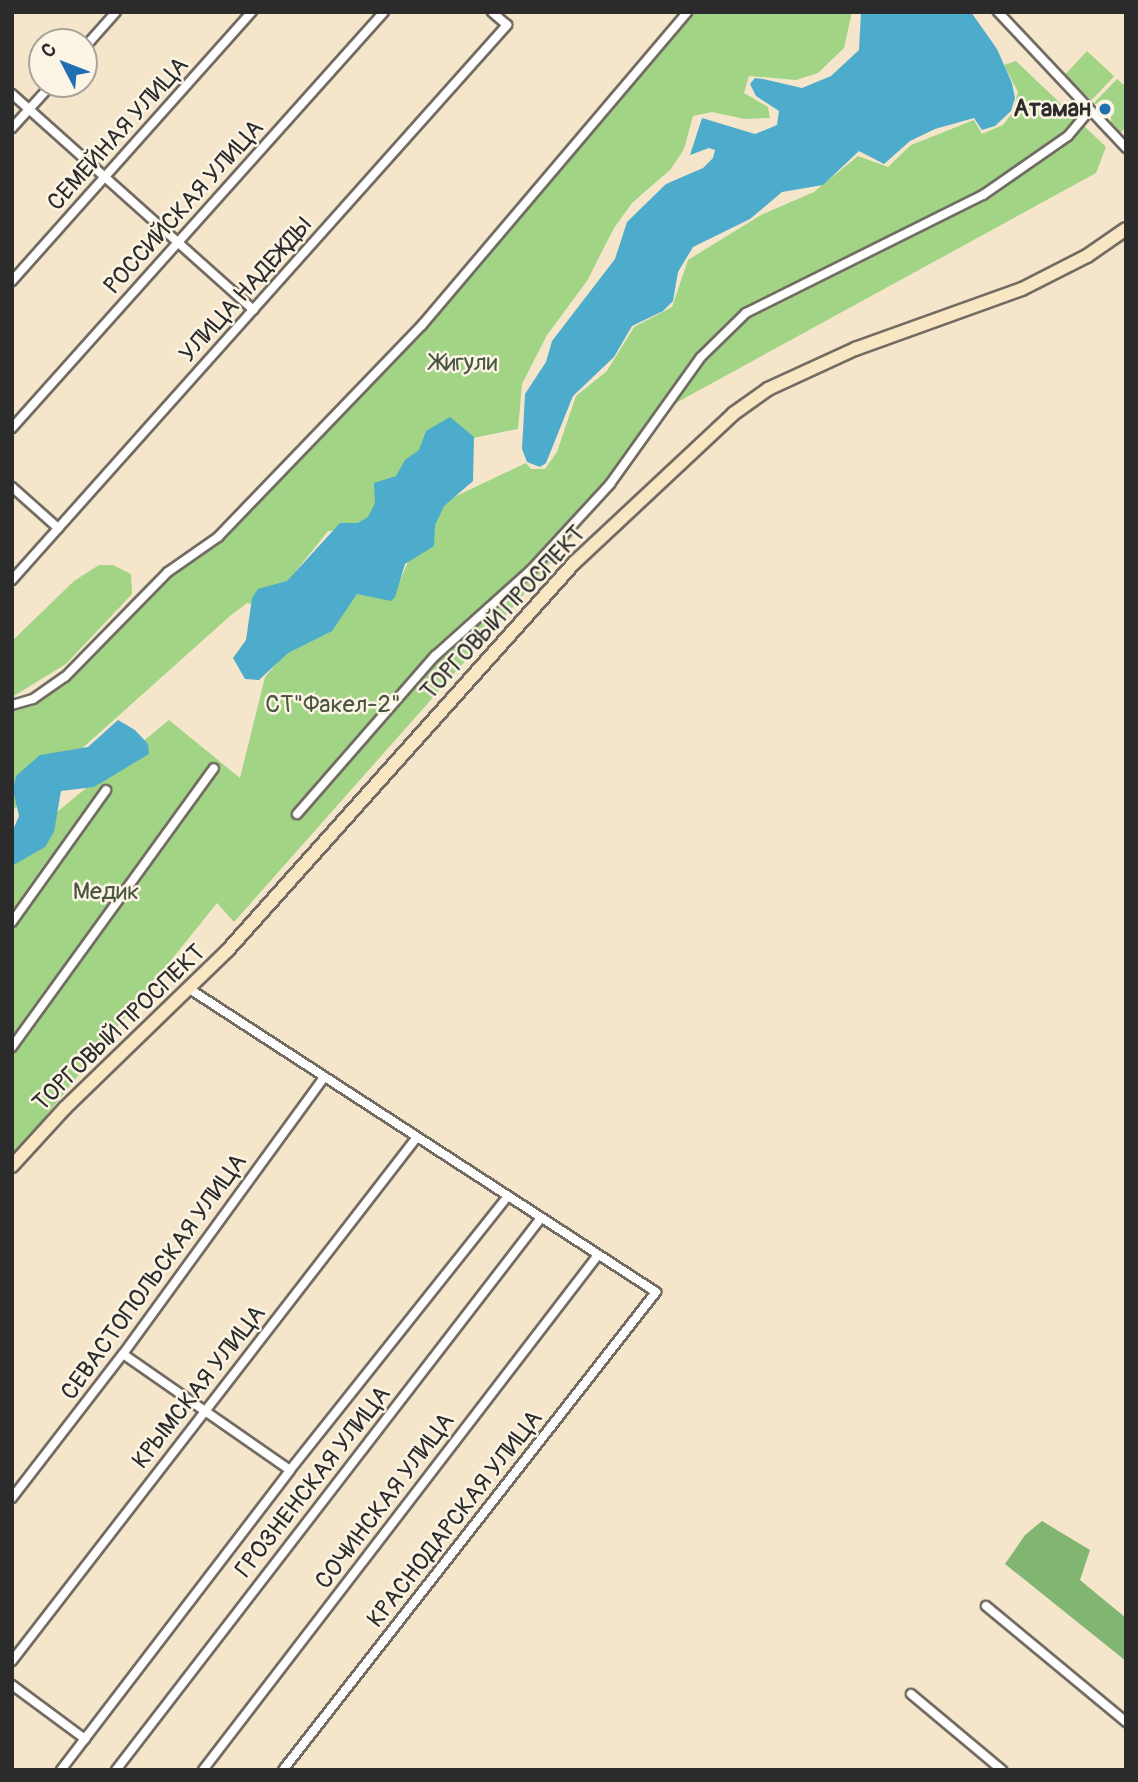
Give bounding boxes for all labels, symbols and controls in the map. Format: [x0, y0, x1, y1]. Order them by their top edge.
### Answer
north arrow [28, 28, 98, 98]
street label: СЕМЕЙНАЯ УЛИЦА [41, 51, 195, 217]
place label: Атаман [1013, 95, 1091, 123]
marker: Атаман [1097, 101, 1113, 117]
street label: РОССИЙСКАЯ УЛИЦА [98, 114, 270, 300]
street label: УЛИЦА НАДЕЖДЫ [173, 212, 319, 368]
park label: Жигули [431, 349, 497, 377]
street label: ТОРГОВЫЙ ПРОСПЕКТ [415, 520, 591, 706]
park label: СТ"Факел-2" [265, 691, 401, 719]
park label: Медик [73, 878, 139, 906]
street label: ТОРГОВЫЙ ПРОСПЕКТ [27, 938, 211, 1118]
street label: СЕВАСТОПОЛЬСКАЯ УЛИЦА [55, 1148, 253, 1406]
street label: КРЫМСКАЯ УЛИЦА [126, 1300, 272, 1474]
street label: ГРОЗНЕНСКАЯ УЛИЦА [229, 1381, 397, 1583]
street label: КРАСНОДАРСКАЯ УЛИЦА [361, 1405, 549, 1633]
street label: СОЧИНСКАЯ УЛИЦА [309, 1407, 461, 1595]

